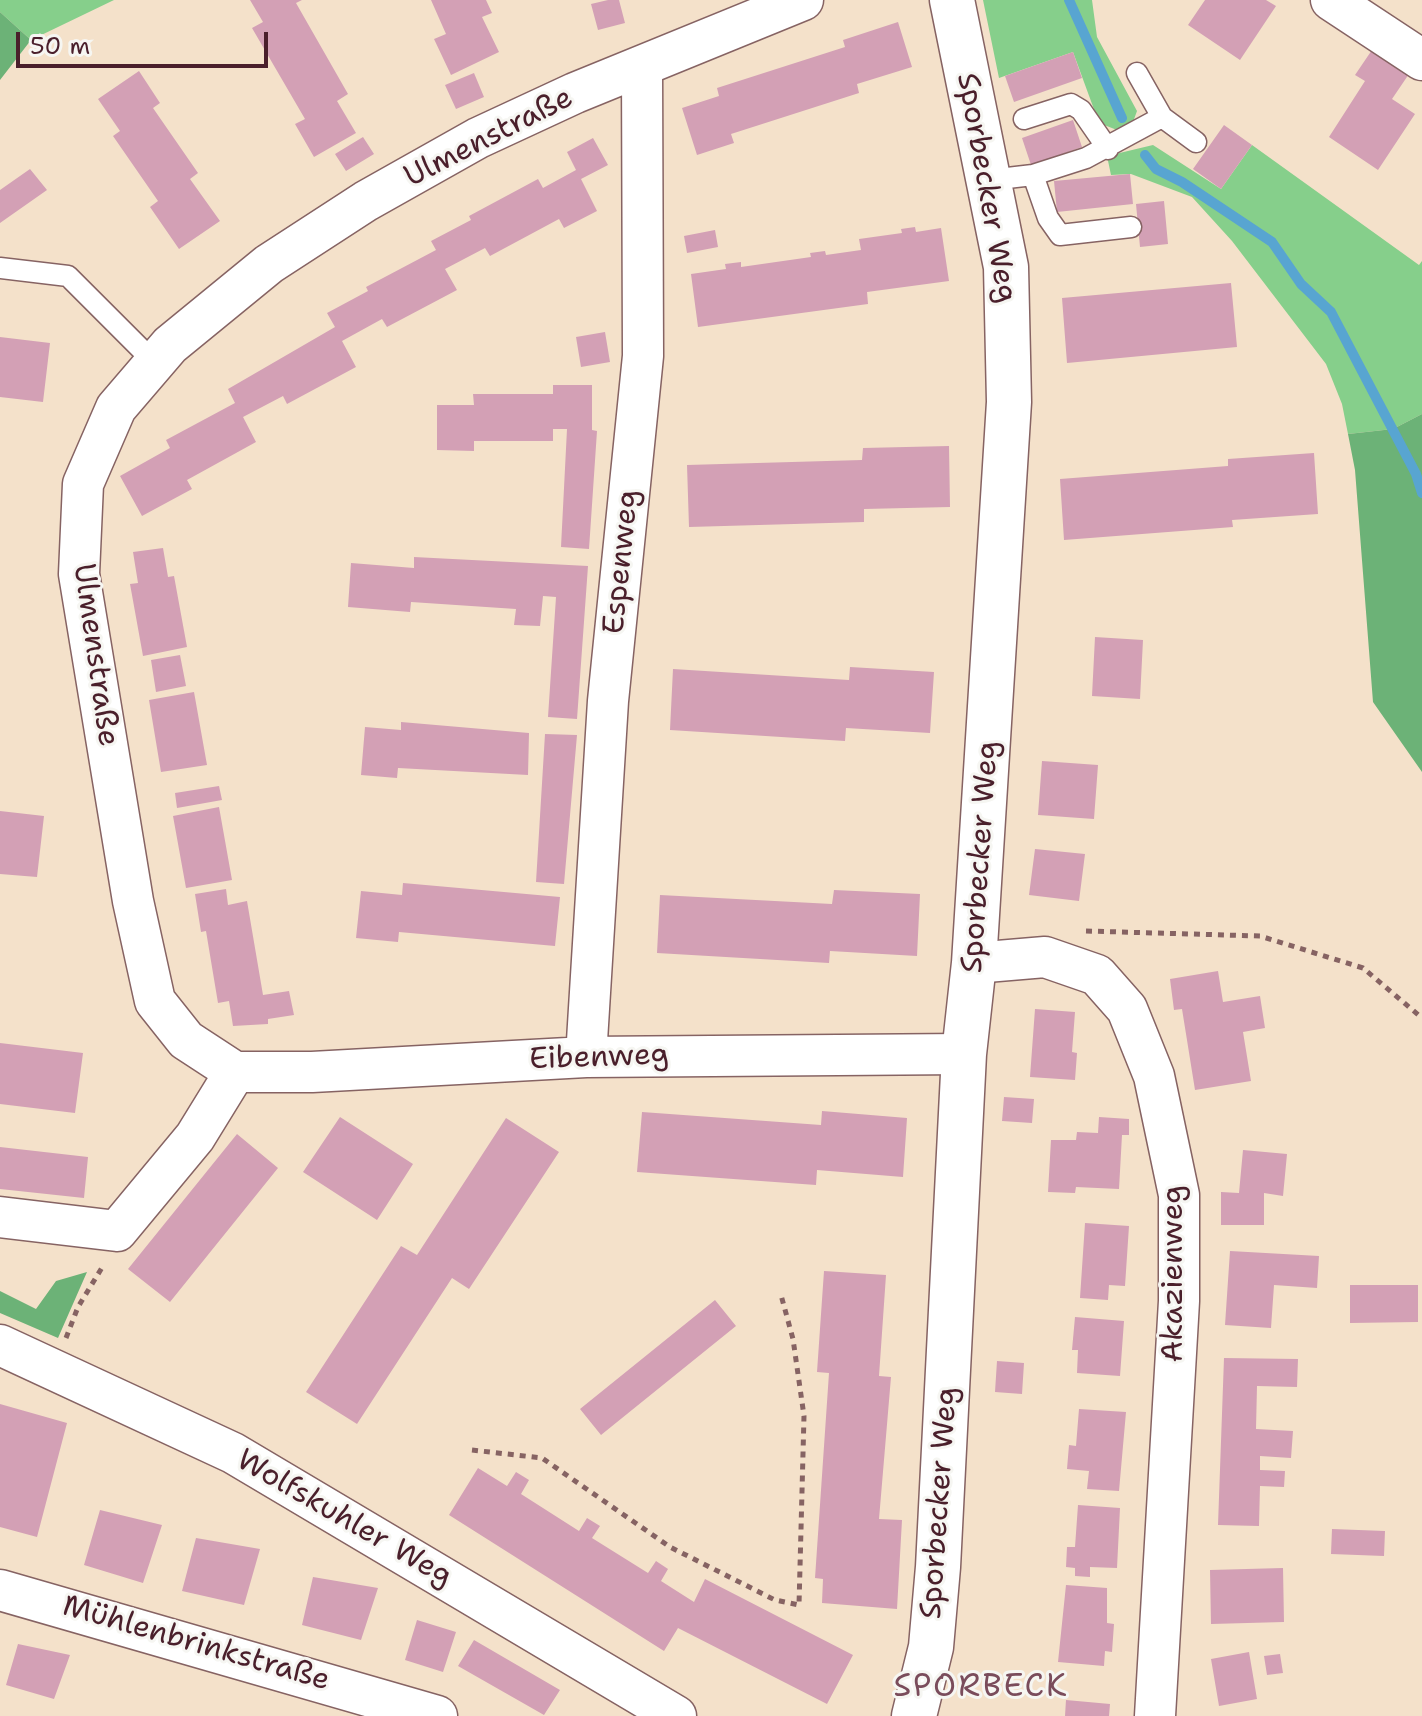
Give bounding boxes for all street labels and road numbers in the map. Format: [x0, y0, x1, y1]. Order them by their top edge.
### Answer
street label: Sporbecker Weg [948, 70, 1024, 306]
street label: Ulmenstraße [399, 80, 579, 196]
street label: Espenweg [597, 488, 647, 636]
street label: Ulmenstraße [64, 561, 126, 749]
street label: Sporbecker Weg [955, 740, 1007, 974]
street label: Eibenweg [529, 1038, 669, 1078]
street label: Akazienweg [1156, 1185, 1192, 1363]
street label: Sporbecker Weg [914, 1386, 966, 1620]
street label: Wolfskuhler Weg [230, 1443, 458, 1595]
street label: Mühlenbrinkstraße [58, 1589, 334, 1699]

